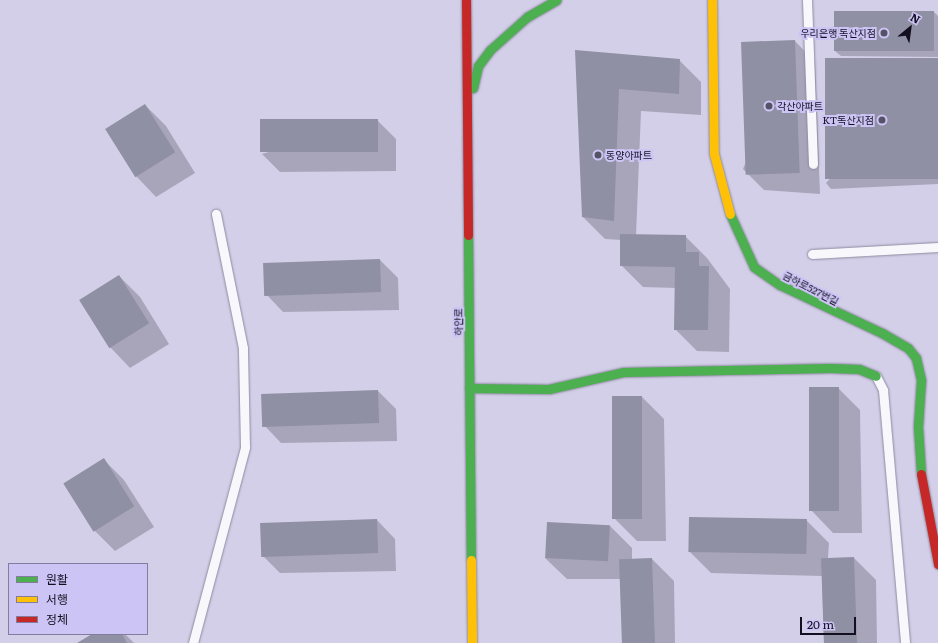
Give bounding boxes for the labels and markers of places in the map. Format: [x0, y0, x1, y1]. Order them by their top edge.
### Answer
place label: 우리은행 독산지점 [800, 27, 876, 39]
marker: 우리은행 독산지점 [879, 28, 889, 38]
place label: 각산아파트 [777, 100, 823, 112]
marker: 각산아파트 [764, 101, 774, 111]
place label: KT독산지점 [823, 114, 874, 126]
marker: KT독산지점 [877, 115, 887, 125]
place label: 동양아파트 [606, 149, 652, 161]
marker: 동양아파트 [593, 150, 603, 160]

